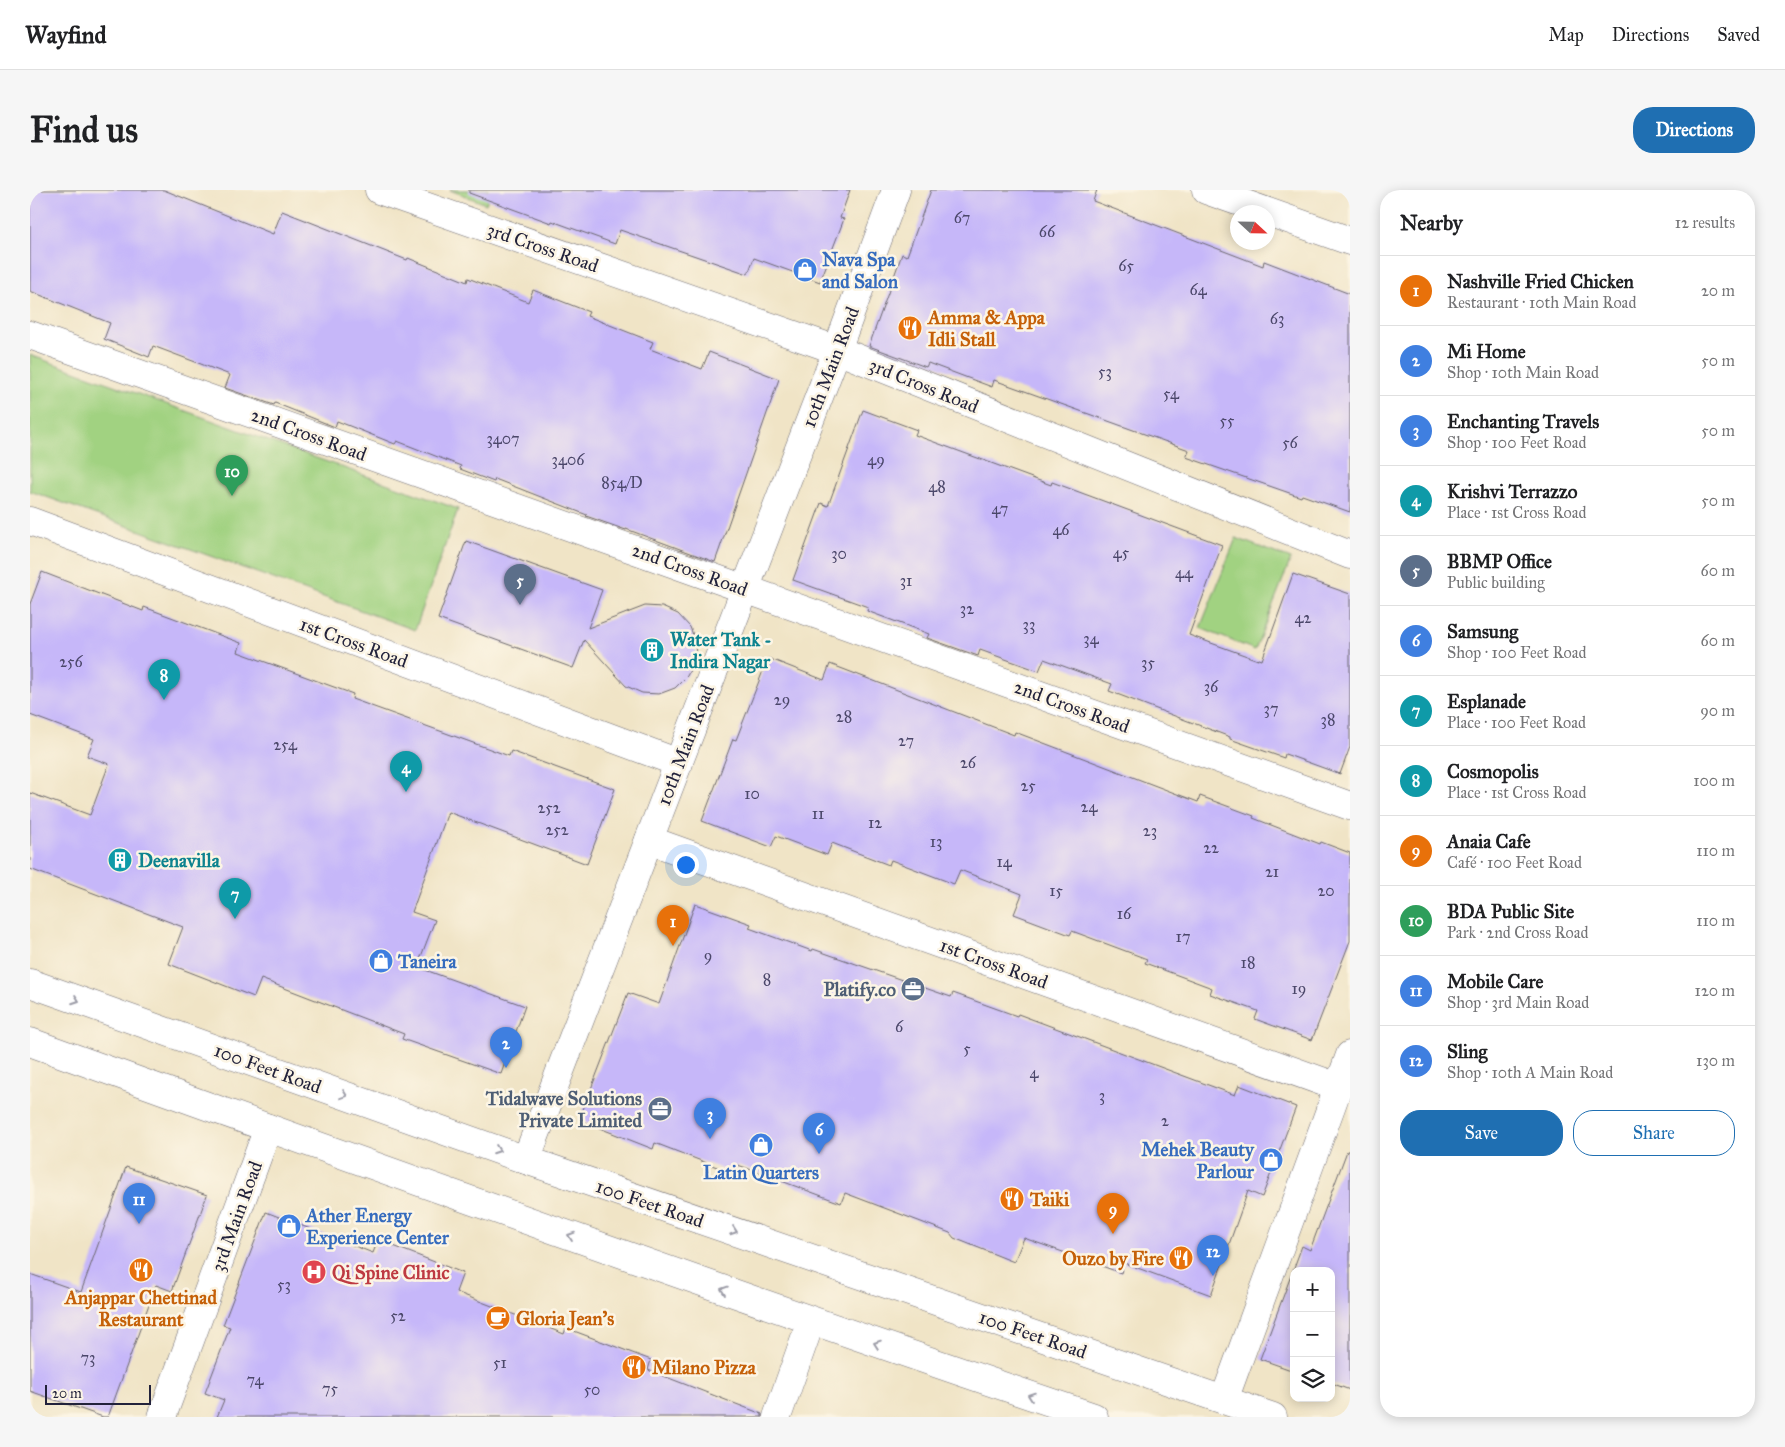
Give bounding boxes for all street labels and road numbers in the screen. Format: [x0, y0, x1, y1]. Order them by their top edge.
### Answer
street label: 3rd Cross Road [484, 218, 602, 277]
street label: 10th Main Road [797, 303, 864, 431]
street label: 3rd Cross Road [866, 353, 983, 418]
street label: 2nd Cross Road [248, 403, 370, 466]
street label: 2nd Cross Road [629, 538, 751, 601]
street label: 1st Cross Road [297, 612, 411, 673]
street label: 2nd Cross Road [1011, 675, 1133, 738]
street label: 10th Main Road [652, 681, 719, 809]
street label: 1st Cross Road [937, 933, 1051, 994]
street label: 100 Feet Road [211, 1038, 325, 1099]
street label: 3rd Main Road [206, 1157, 267, 1275]
street label: 100 Feet Road [593, 1174, 707, 1233]
street label: 100 Feet Road [976, 1305, 1090, 1364]

